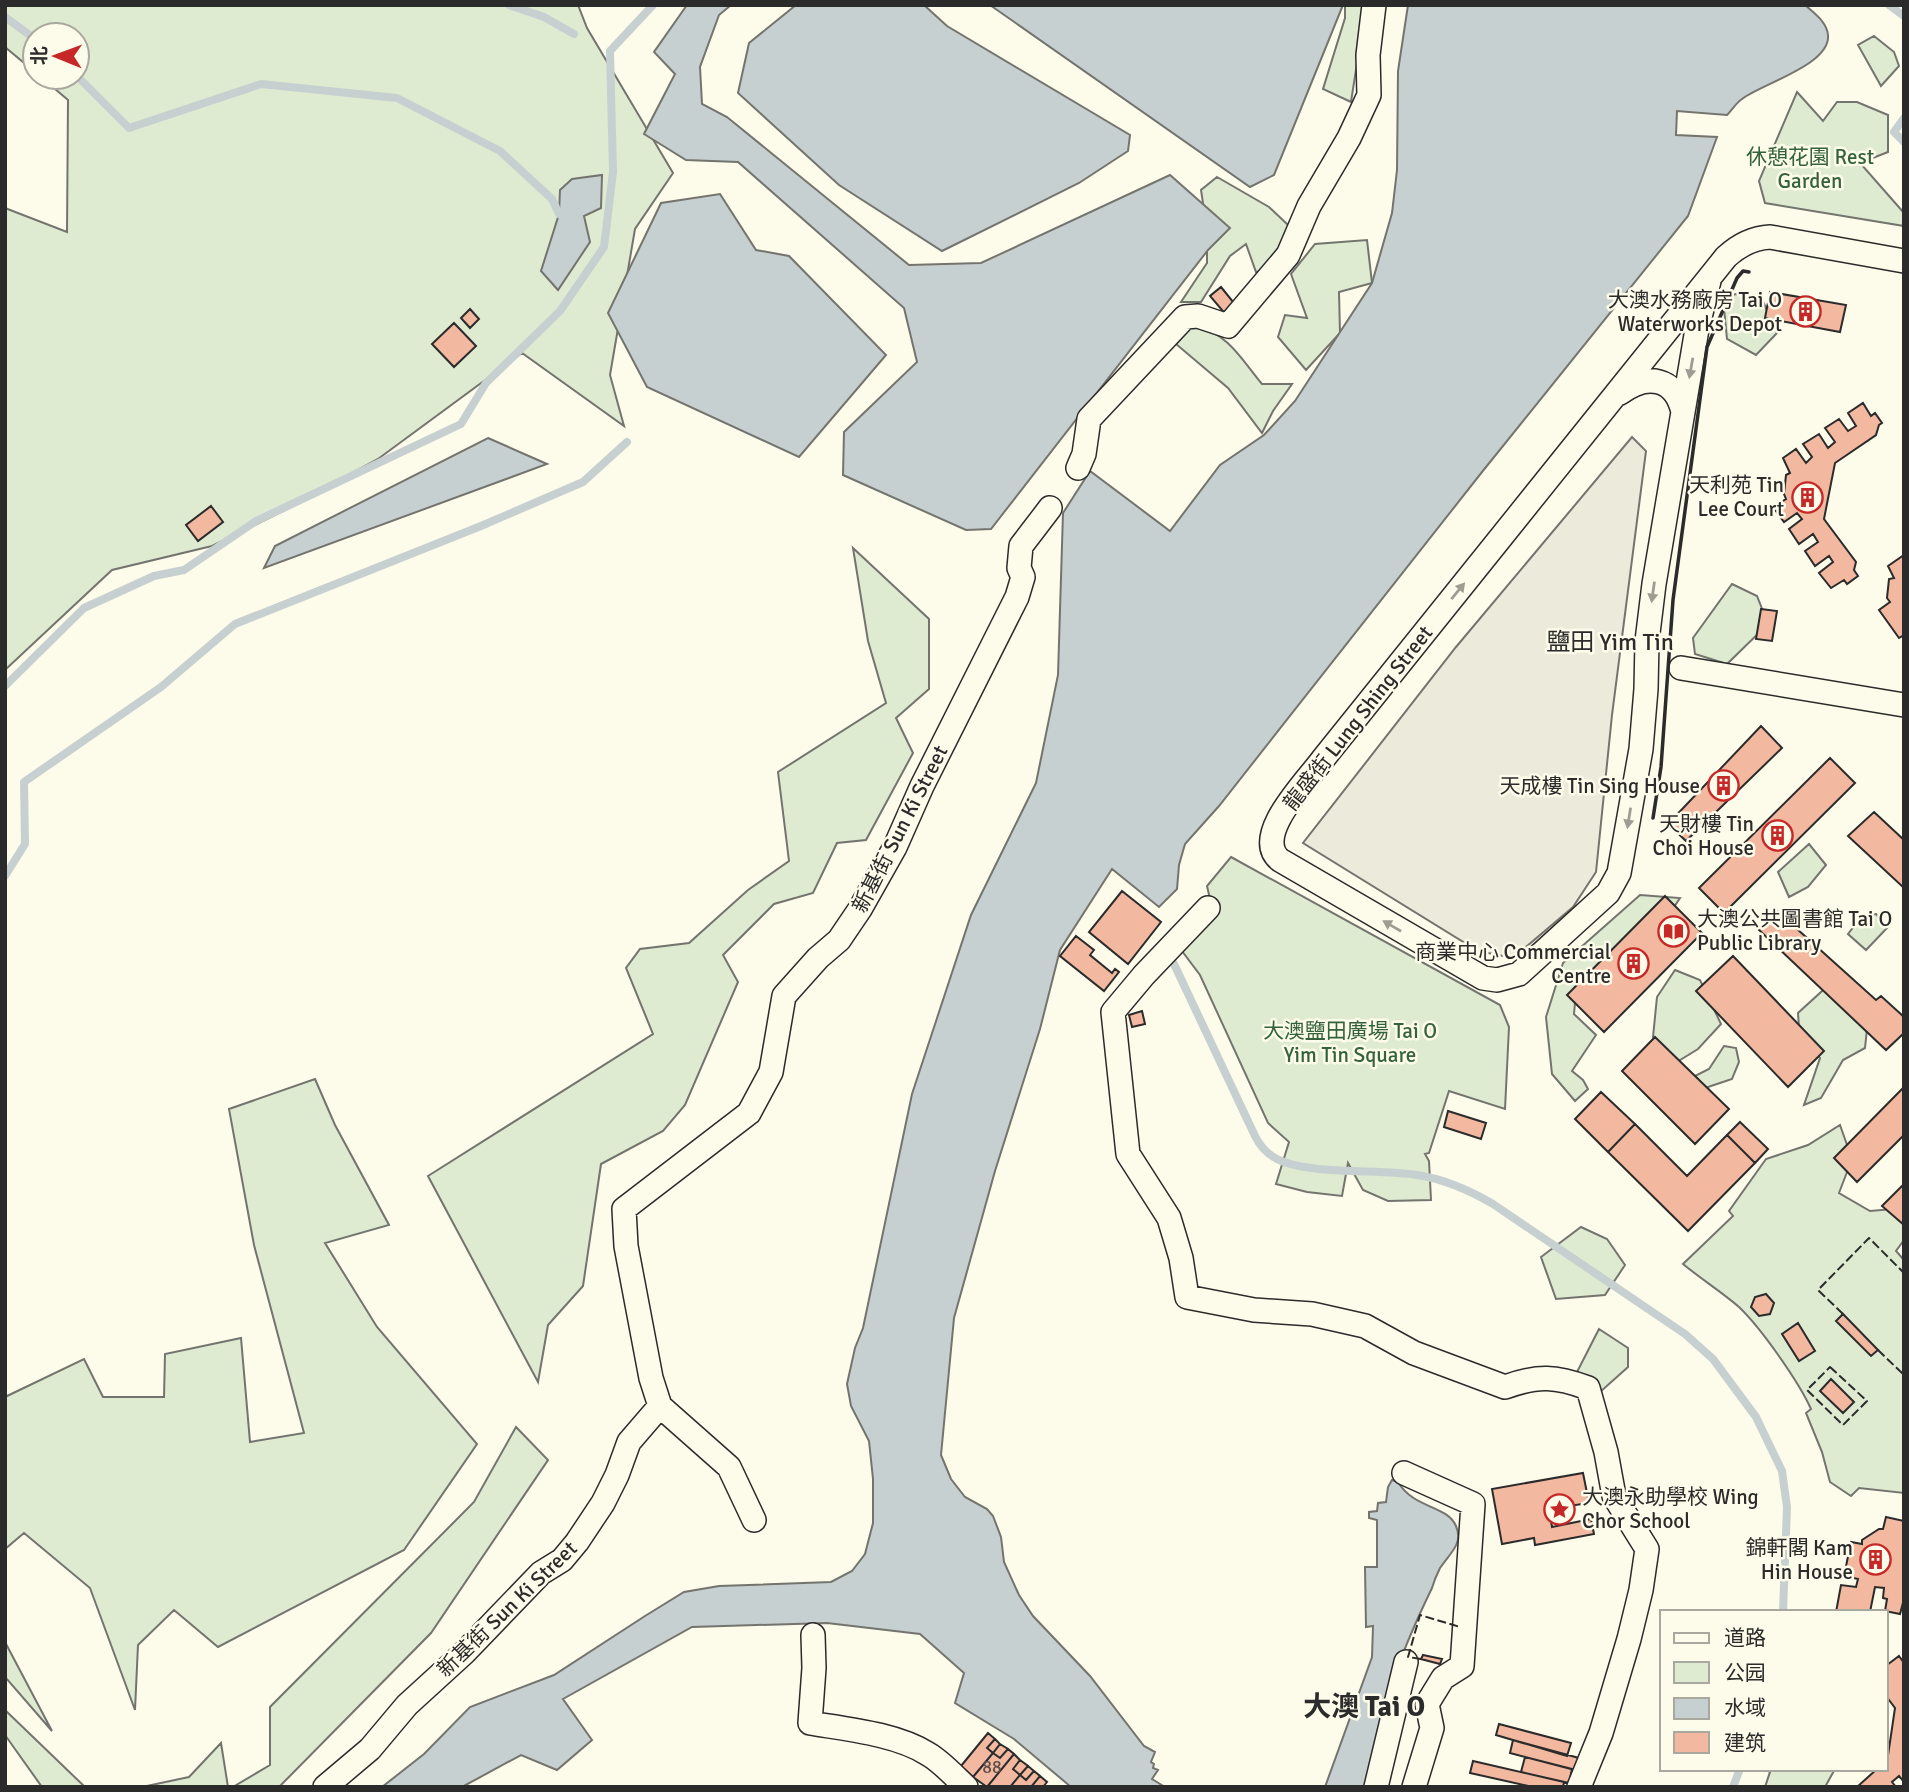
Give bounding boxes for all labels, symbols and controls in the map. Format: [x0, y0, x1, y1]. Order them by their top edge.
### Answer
north arrow [21, 21, 91, 91]
text: 北 [28, 46, 52, 65]
park label: 休憩花園 Rest Garden [1746, 144, 1874, 194]
place label: 大澳水務廠房 Tai O Waterworks Depot [1608, 287, 1782, 337]
building icon: 大澳水務廠房 Tai O Waterworks Depot [1788, 295, 1822, 329]
one-way arrow [1685, 357, 1696, 379]
place label: 天利苑 Tin Lee Court [1689, 472, 1784, 522]
building icon: 天利苑 Tin Lee Court [1790, 480, 1824, 514]
one-way arrow [1647, 581, 1658, 603]
one-way arrow [1450, 583, 1465, 601]
street label: 龍盛街 Lung Shing Street [1278, 620, 1438, 816]
district label: 鹽田 Yim Tin [1546, 627, 1674, 657]
street label: 新基街 Sun Ki Street [847, 741, 953, 917]
building icon: 天成樓 Tin Sing House [1706, 769, 1740, 803]
place label: 天成樓 Tin Sing House [1499, 773, 1700, 799]
one-way arrow [1624, 807, 1635, 829]
place label: 天財樓 Tin Choi House [1652, 811, 1754, 861]
building icon: 天財樓 Tin Choi House [1760, 819, 1794, 853]
place label: 大澳公共圖書館 Tai O Public Library [1697, 906, 1892, 956]
library icon: 大澳公共圖書館 Tai O Public Library [1657, 914, 1691, 948]
one-way arrow [1382, 920, 1402, 932]
place label: 商業中心 Commercial Centre [1415, 939, 1611, 989]
building icon: 商業中心 Commercial Centre [1617, 947, 1651, 981]
park label: 大澳鹽田廣場 Tai O Yim Tin Square [1263, 1018, 1437, 1068]
place label: 大澳永助學校 Wing Chor School [1582, 1484, 1759, 1534]
place icon: 大澳永助學校 Wing Chor School [1542, 1492, 1576, 1526]
place label: 錦軒閣 Kam Hin House [1745, 1535, 1853, 1585]
street label: 新基街 Sun Ki Street [432, 1536, 582, 1682]
building icon: 錦軒閣 Kam Hin House [1859, 1543, 1893, 1577]
legend [1660, 1610, 1888, 1771]
text: 道路 [1724, 1625, 1766, 1651]
text: 公园 [1724, 1660, 1766, 1686]
district label: 大澳 Tai O [1303, 1690, 1425, 1724]
text: 水域 [1724, 1695, 1766, 1721]
text: 建筑 [1724, 1730, 1766, 1756]
house number: 88 [982, 1756, 1002, 1778]

